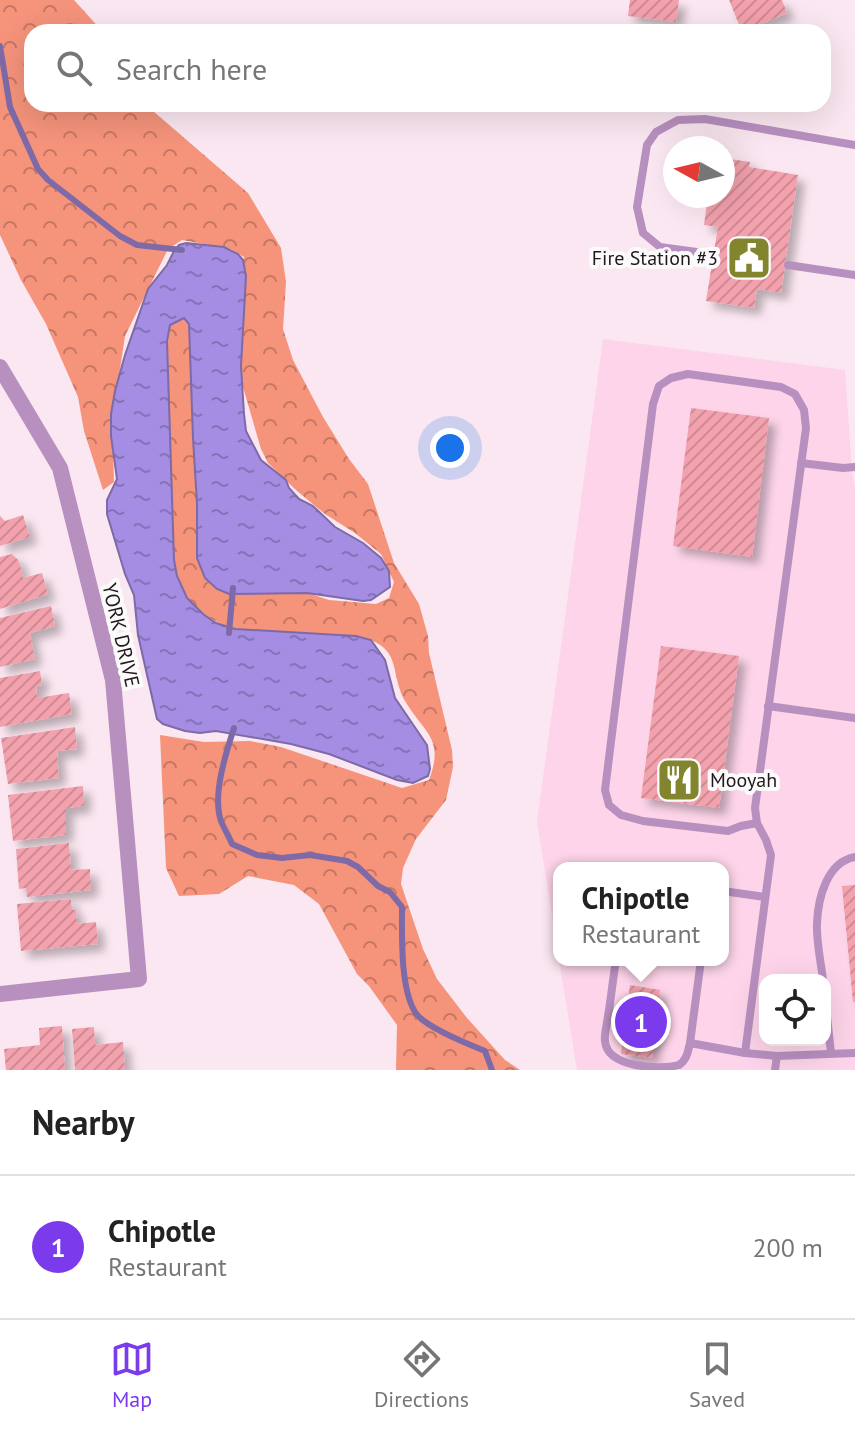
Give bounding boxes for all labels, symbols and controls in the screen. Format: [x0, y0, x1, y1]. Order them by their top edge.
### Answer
search box [24, 24, 831, 112]
icon: search [52, 46, 96, 90]
text: Search here [116, 49, 267, 88]
north arrow [663, 136, 735, 208]
public building icon: Fire Station #3 [725, 234, 773, 282]
place label: Fire Station #3 [592, 245, 718, 271]
your location [430, 428, 470, 468]
street label: YORK DRIVE [96, 581, 146, 689]
restaurant icon: Mooyah [655, 756, 703, 804]
place label: Mooyah [710, 767, 777, 793]
popup [553, 862, 729, 966]
text: Chipotle [582, 878, 690, 917]
text: Restaurant [582, 917, 700, 950]
map controls [759, 974, 831, 1046]
button: locate [759, 974, 831, 1046]
pin: 1 [615, 992, 667, 1052]
text: Nearby [32, 1100, 134, 1144]
text: Chipotle [108, 1211, 216, 1250]
text: 1 [51, 1231, 65, 1264]
text: 200 m [752, 1231, 823, 1264]
text: Restaurant [108, 1250, 227, 1283]
tab: Map [110, 1337, 154, 1413]
tab: Directions [374, 1337, 469, 1413]
tab: Saved [689, 1337, 745, 1413]

